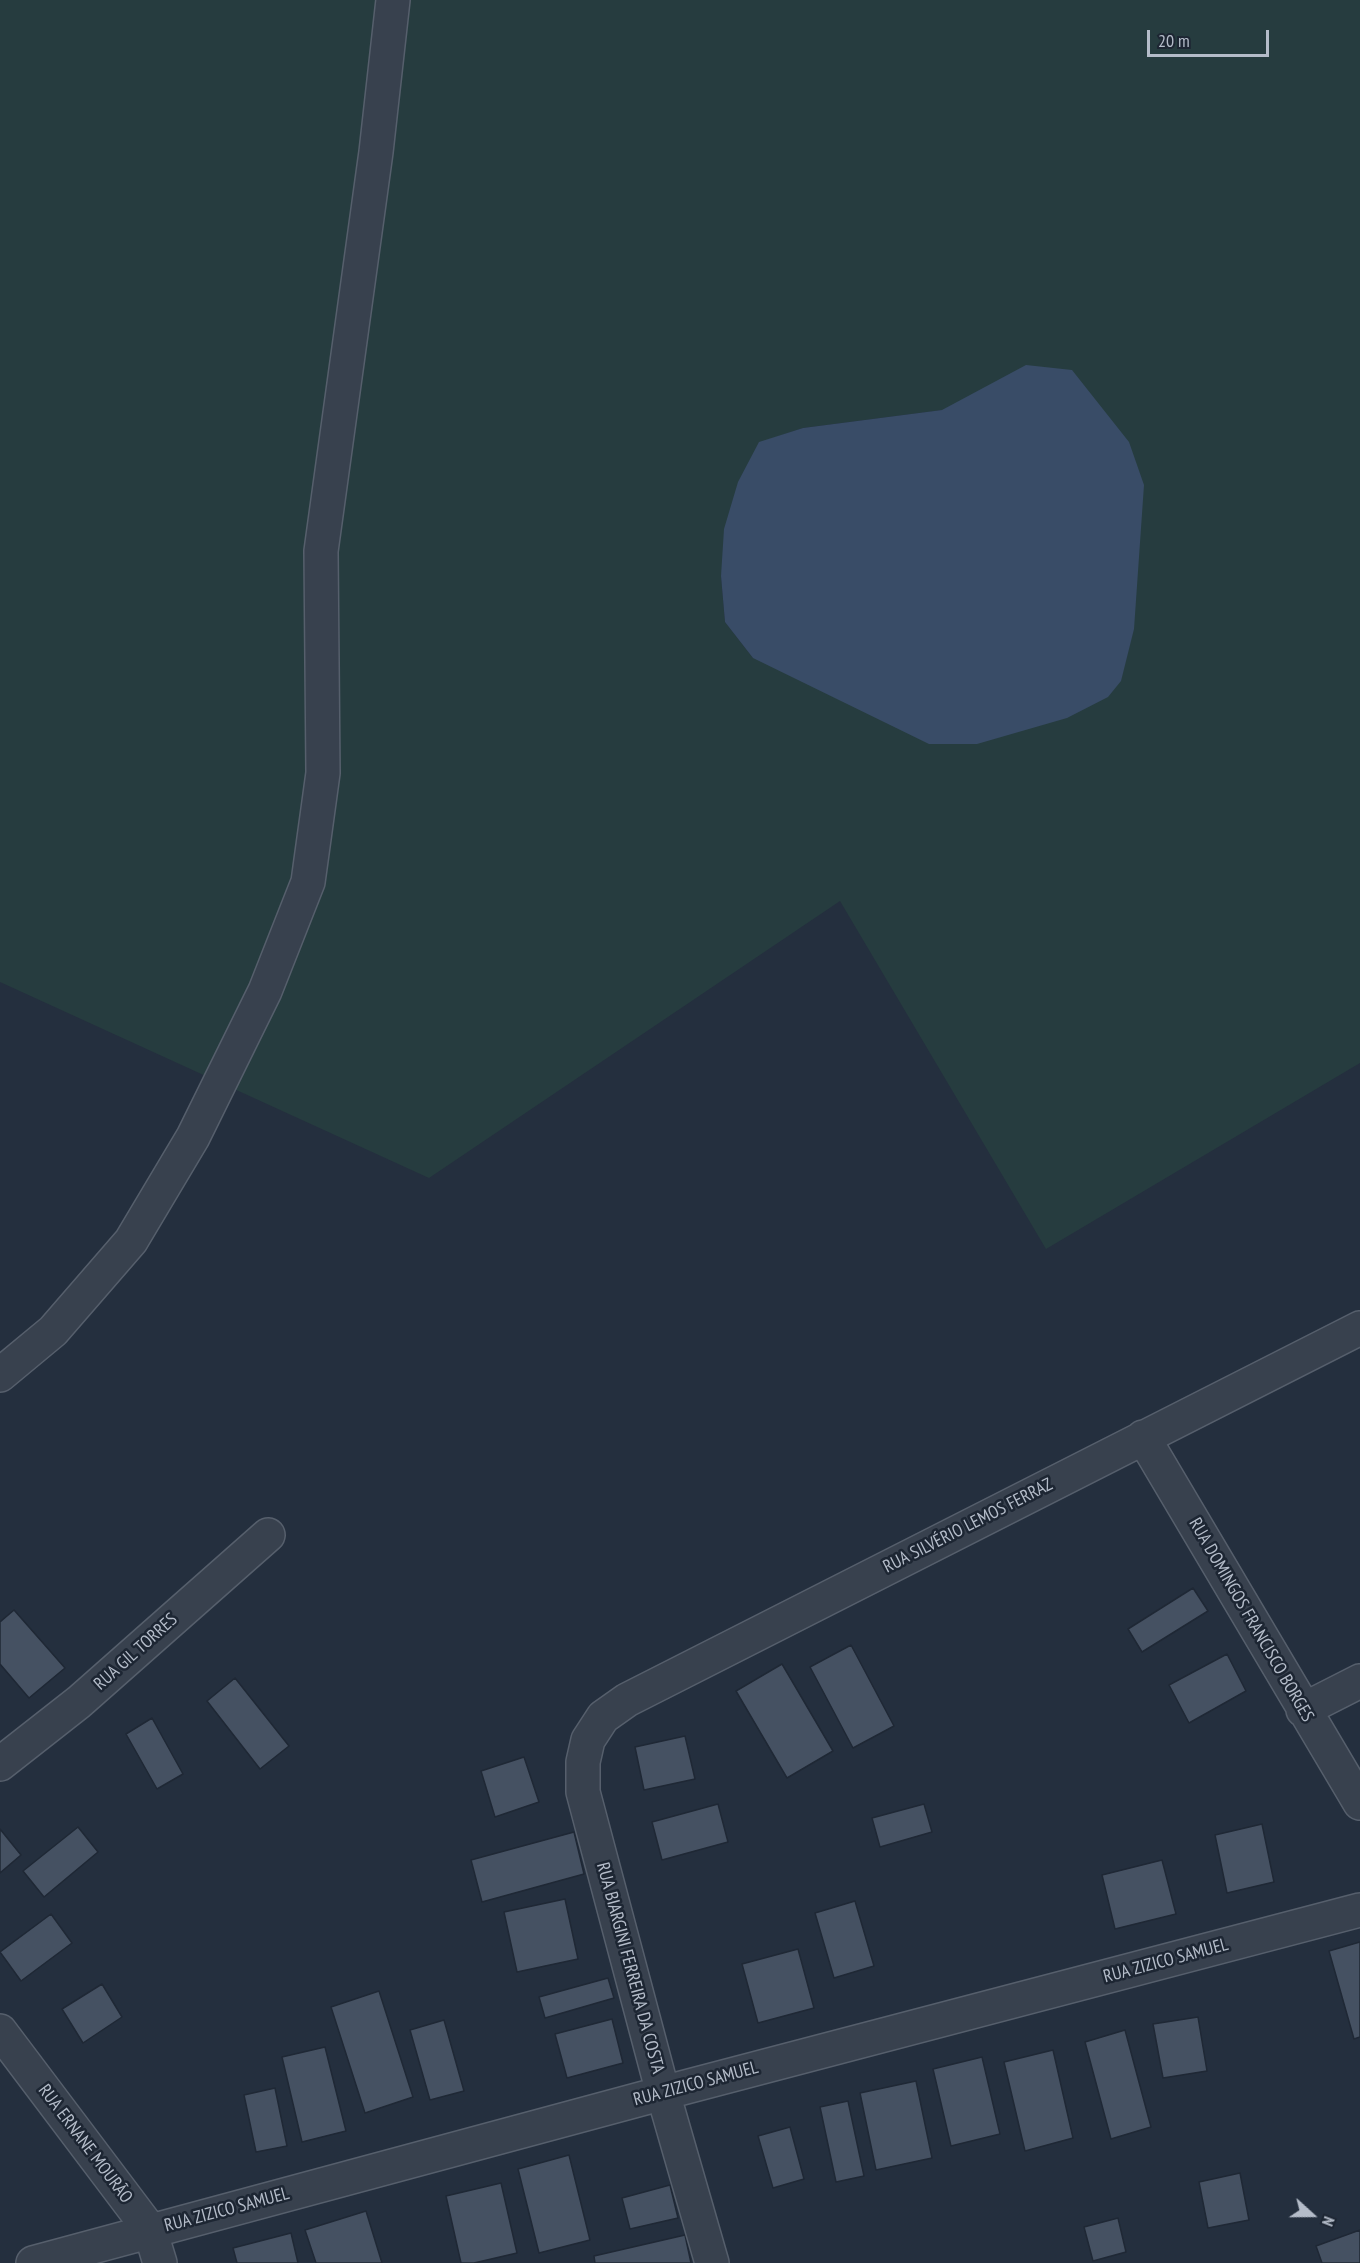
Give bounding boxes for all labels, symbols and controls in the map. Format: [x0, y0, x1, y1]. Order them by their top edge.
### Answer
scale bar [1150, 18, 1272, 56]
text: 20 m [1158, 29, 1190, 52]
street label: RUA SILVÉRIO LEMOS FERRAZ [880, 1474, 1056, 1578]
street label: RUA DOMINGOS FRANCISCO BORGES [1184, 1514, 1318, 1726]
street label: RUA GIL TORRES [90, 1609, 182, 1695]
street label: RUA BIARGINI FERREIRA DA COSTA [591, 1860, 669, 2076]
street label: RUA ZIZICO SAMUEL [1101, 1934, 1231, 1988]
street label: RUA ZIZICO SAMUEL [631, 2057, 761, 2111]
street label: RUA ERNANE MOURÃO [33, 2080, 137, 2208]
street label: RUA ZIZICO SAMUEL [162, 2183, 292, 2237]
north arrow [1282, 2185, 1342, 2245]
text: N [1318, 2214, 1340, 2229]

